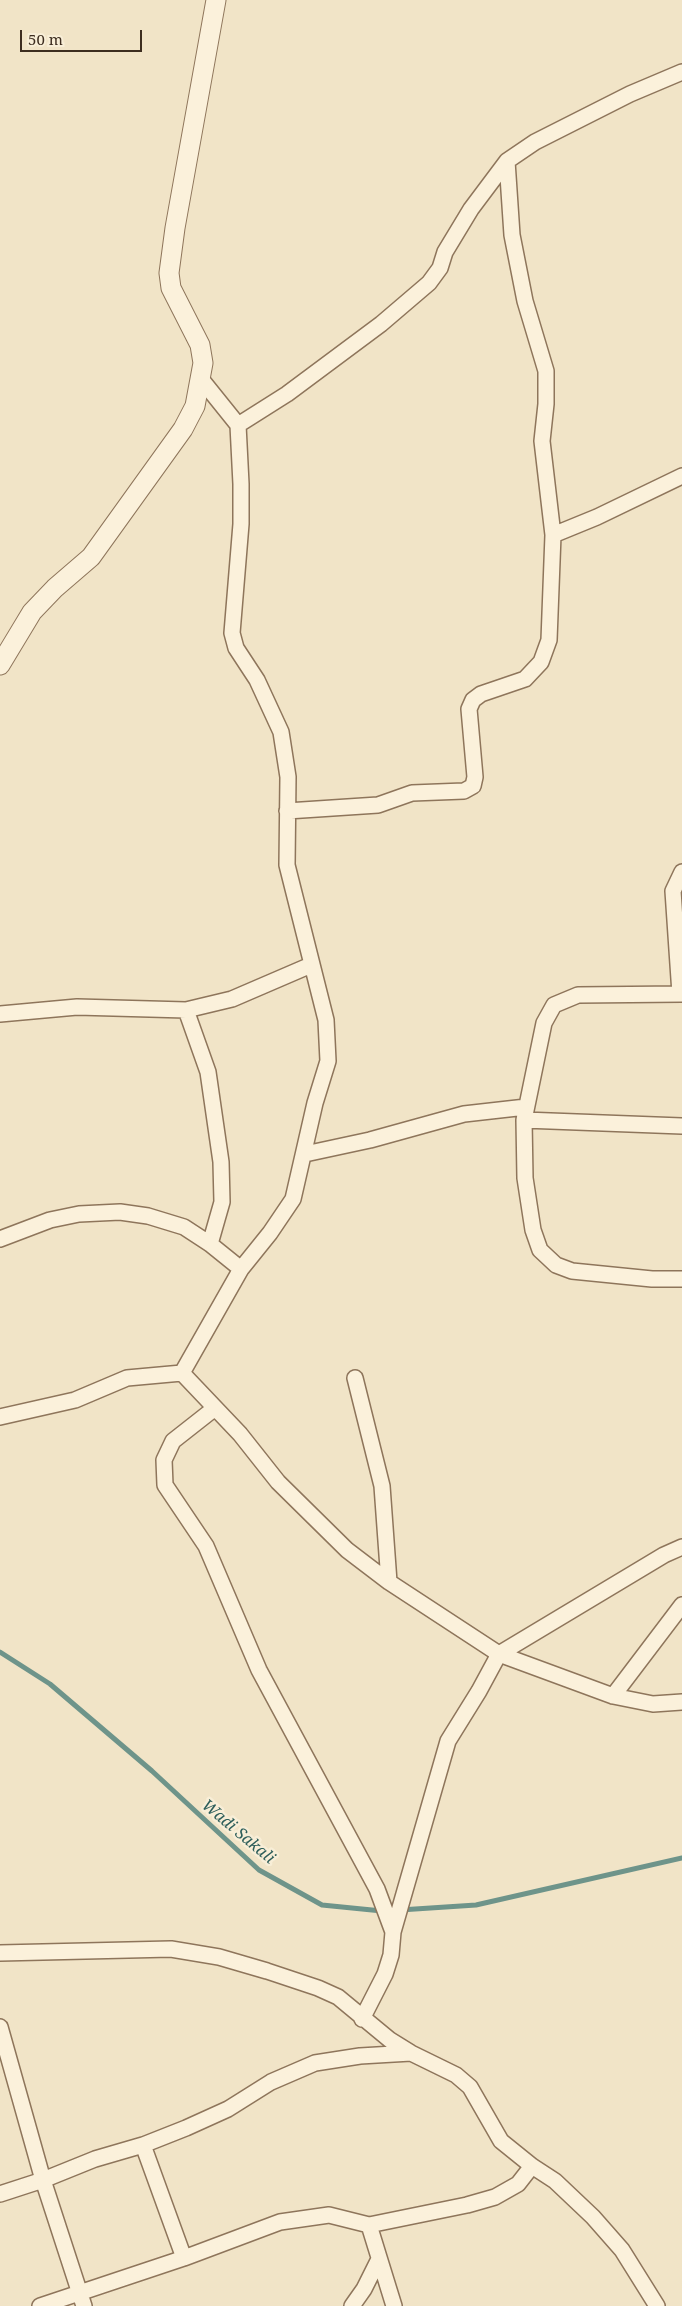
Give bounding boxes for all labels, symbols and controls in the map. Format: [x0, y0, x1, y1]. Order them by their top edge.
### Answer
scale bar [22, 20, 145, 52]
text: 50 m [28, 29, 63, 49]
water label: Wadi Sakali [198, 1796, 278, 1868]

